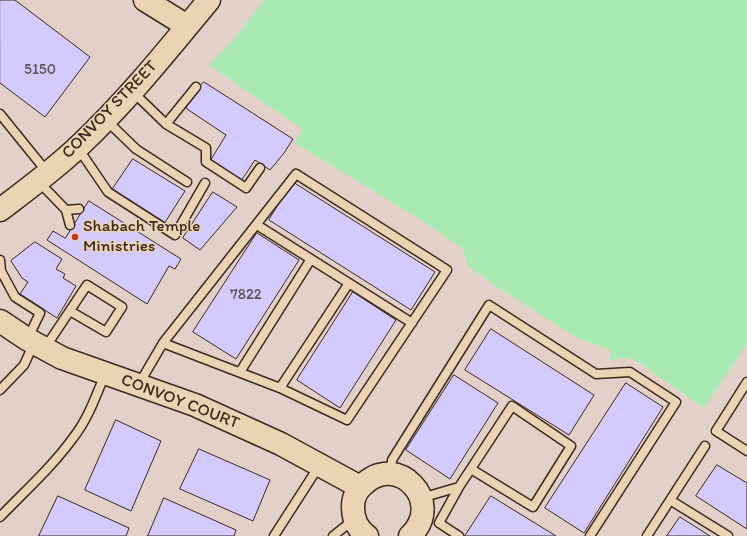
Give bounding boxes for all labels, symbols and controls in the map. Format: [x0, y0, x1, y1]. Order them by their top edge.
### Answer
street label: CONVOY STREET [58, 57, 162, 163]
house number: 5150 [24, 61, 56, 79]
place label: Shabach Temple Ministries [83, 217, 200, 257]
marker: Shabach Temple Ministries [70, 232, 80, 242]
house number: 7822 [230, 286, 262, 304]
street label: CONVOY COURT [118, 370, 242, 434]

